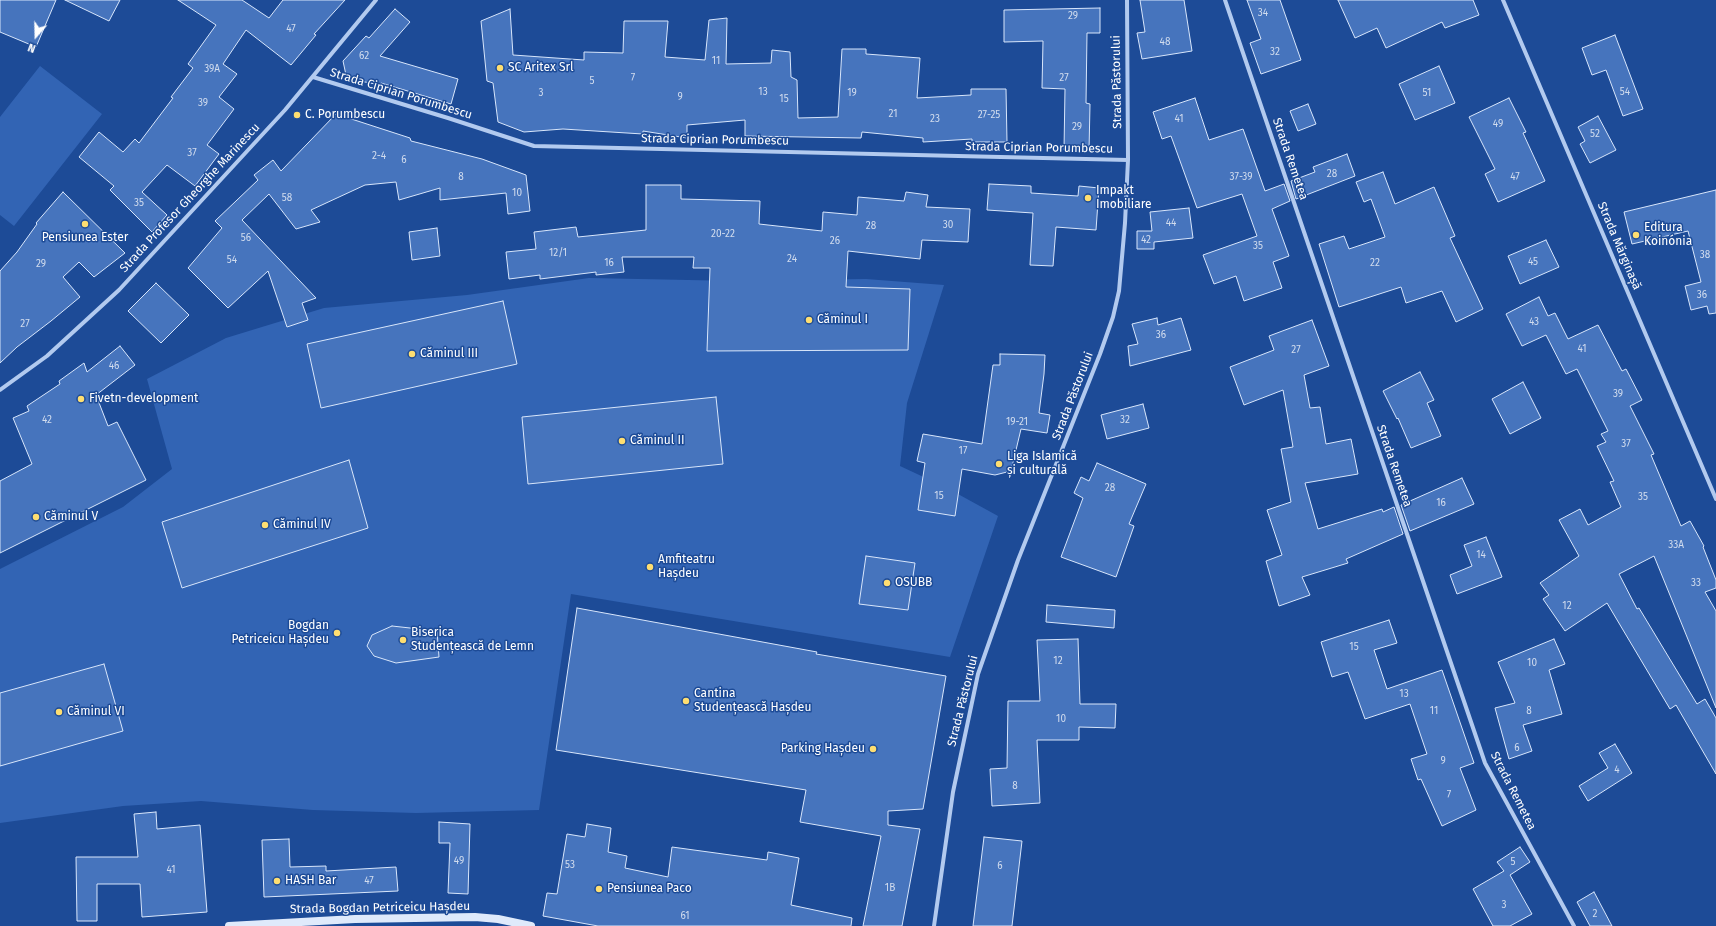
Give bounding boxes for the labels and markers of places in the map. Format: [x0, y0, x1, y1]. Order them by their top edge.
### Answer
place label: SC Aritex Srl [508, 61, 574, 75]
marker: SC Aritex Srl [495, 63, 505, 73]
place label: C. Porumbescu [305, 108, 385, 122]
marker: C. Porumbescu [292, 110, 302, 120]
place label: Impakt Imobiliare [1096, 184, 1152, 212]
marker: Impakt Imobiliare [1083, 193, 1093, 203]
marker: Pensiunea Ester [80, 219, 90, 229]
place label: Editura Koinónia [1644, 221, 1692, 249]
marker: Editura Koinónia [1631, 230, 1641, 240]
place label: Pensiunea Ester [42, 231, 128, 245]
place label: Căminul I [817, 313, 868, 327]
marker: Căminul I [804, 315, 814, 325]
place label: Căminul III [420, 347, 478, 361]
marker: Căminul III [407, 349, 417, 359]
place label: Fivetn-development [89, 392, 198, 406]
marker: Fivetn-development [76, 394, 86, 404]
place label: Căminul II [630, 434, 685, 448]
marker: Căminul II [617, 436, 627, 446]
place label: Liga Islamică și culturală [1007, 450, 1077, 478]
marker: Liga Islamică și culturală [994, 459, 1004, 469]
place label: Căminul V [44, 510, 98, 524]
marker: Căminul V [31, 512, 41, 522]
place label: Căminul IV [273, 518, 331, 532]
marker: Căminul IV [260, 520, 270, 530]
place label: Amfiteatru Hașdeu [658, 553, 715, 581]
marker: Amfiteatru Hașdeu [645, 562, 655, 572]
place label: OSUBB [895, 576, 932, 590]
marker: OSUBB [882, 578, 892, 588]
place label: Bogdan Petriceicu Hașdeu [231, 619, 329, 647]
place label: Biserica Studențească de Lemn [411, 626, 534, 654]
marker: Bogdan Petriceicu Hașdeu [332, 628, 342, 638]
marker: Biserica Studențească de Lemn [398, 635, 408, 645]
place label: Cantina Studențească Hașdeu [694, 687, 811, 715]
marker: Cantina Studențească Hașdeu [681, 696, 691, 706]
place label: Căminul VI [67, 705, 125, 719]
marker: Căminul VI [54, 707, 64, 717]
place label: Parking Hașdeu [781, 742, 865, 756]
marker: Parking Hașdeu [868, 744, 878, 754]
place label: HASH Bar [285, 874, 336, 888]
marker: HASH Bar [272, 876, 282, 886]
place label: Pensiunea Paco [607, 882, 692, 896]
marker: Pensiunea Paco [594, 884, 604, 894]

